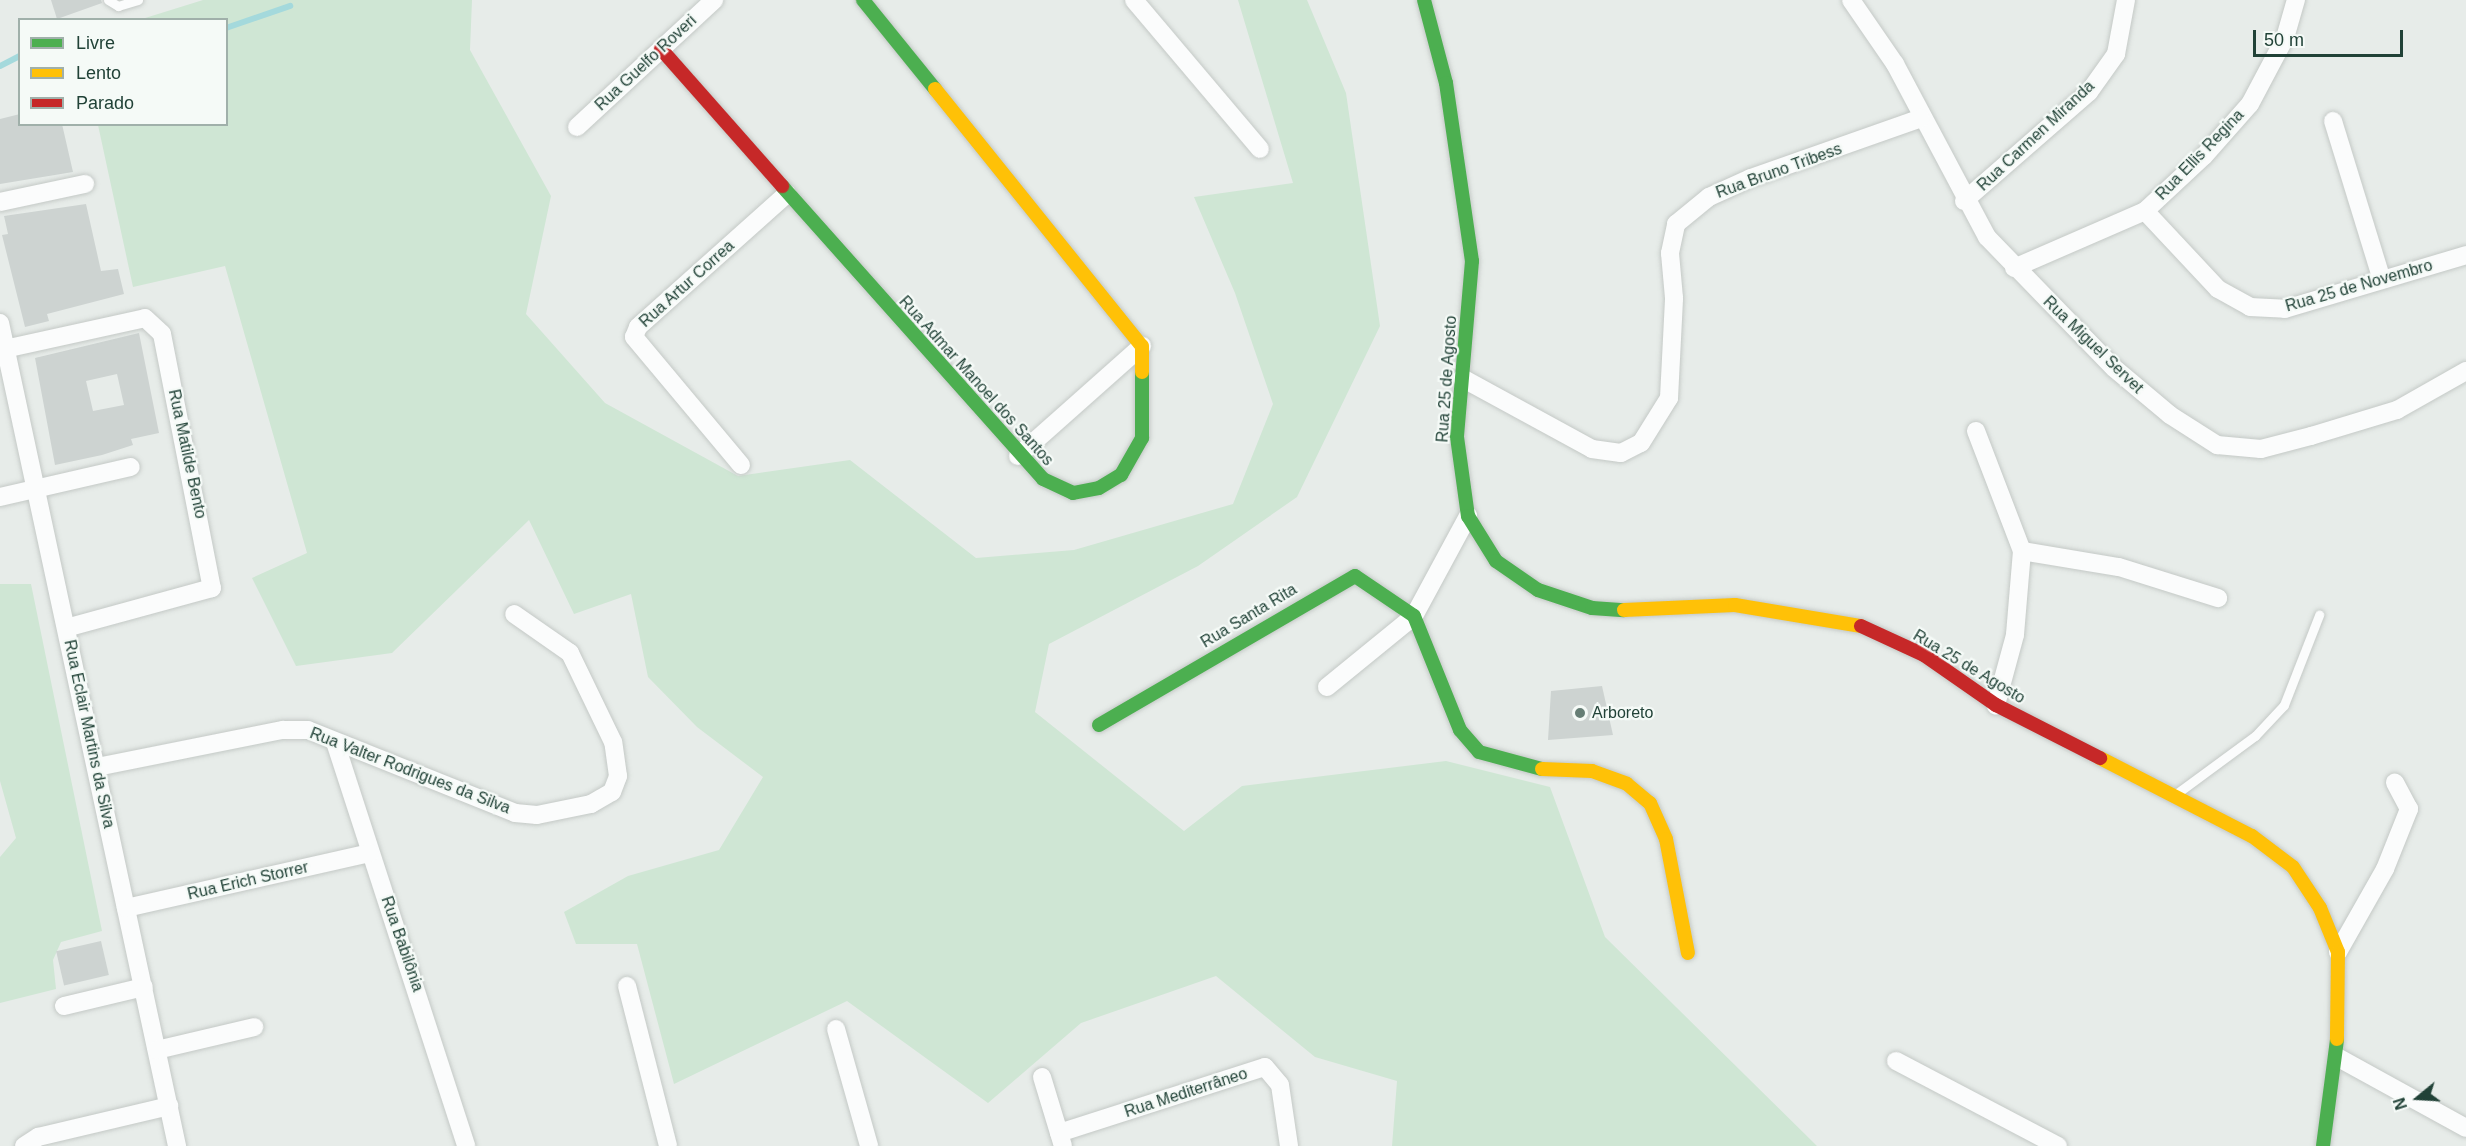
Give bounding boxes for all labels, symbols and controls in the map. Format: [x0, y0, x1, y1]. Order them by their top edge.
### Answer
street label: Rua Guelfo Roveri [591, 11, 701, 115]
legend [18, 18, 228, 126]
scale bar [2256, 18, 2406, 56]
text: 50 m [2264, 30, 2304, 50]
text: Livre [76, 33, 115, 53]
text: Lento [76, 63, 121, 83]
street label: Rua Carmen Miranda [1974, 77, 2098, 195]
text: Parado [76, 93, 134, 113]
street label: Rua Ellis Regina [2152, 106, 2248, 204]
street label: Rua Bruno Tribess [1713, 139, 1845, 203]
street label: Rua Artur Correa [635, 236, 739, 332]
street label: Rua 25 de Novembro [2283, 256, 2435, 316]
street label: Rua Admar Manoel dos Santos [894, 292, 1058, 470]
street label: Rua Miguel Servet [2039, 292, 2147, 398]
street label: Rua 25 de Agosto [1433, 314, 1461, 444]
street label: Rua Matilde Bento [164, 388, 210, 520]
street label: Rua Santa Rita [1198, 580, 1300, 652]
street label: Rua 25 de Agosto [1909, 626, 2029, 708]
street label: Rua Eclair Martins da Silva [60, 638, 118, 830]
place label: Arboreto [1592, 703, 1653, 723]
marker: Arboreto [1573, 706, 1587, 720]
street label: Rua Valter Rodrigues da Silva [307, 724, 513, 818]
street label: Rua Erich Storrer [186, 858, 310, 904]
street label: Rua Babilônia [377, 894, 427, 994]
street label: Rua Mediterrâneo [1122, 1064, 1250, 1122]
north arrow [2388, 1068, 2448, 1128]
text: N [2391, 1096, 2410, 1112]

